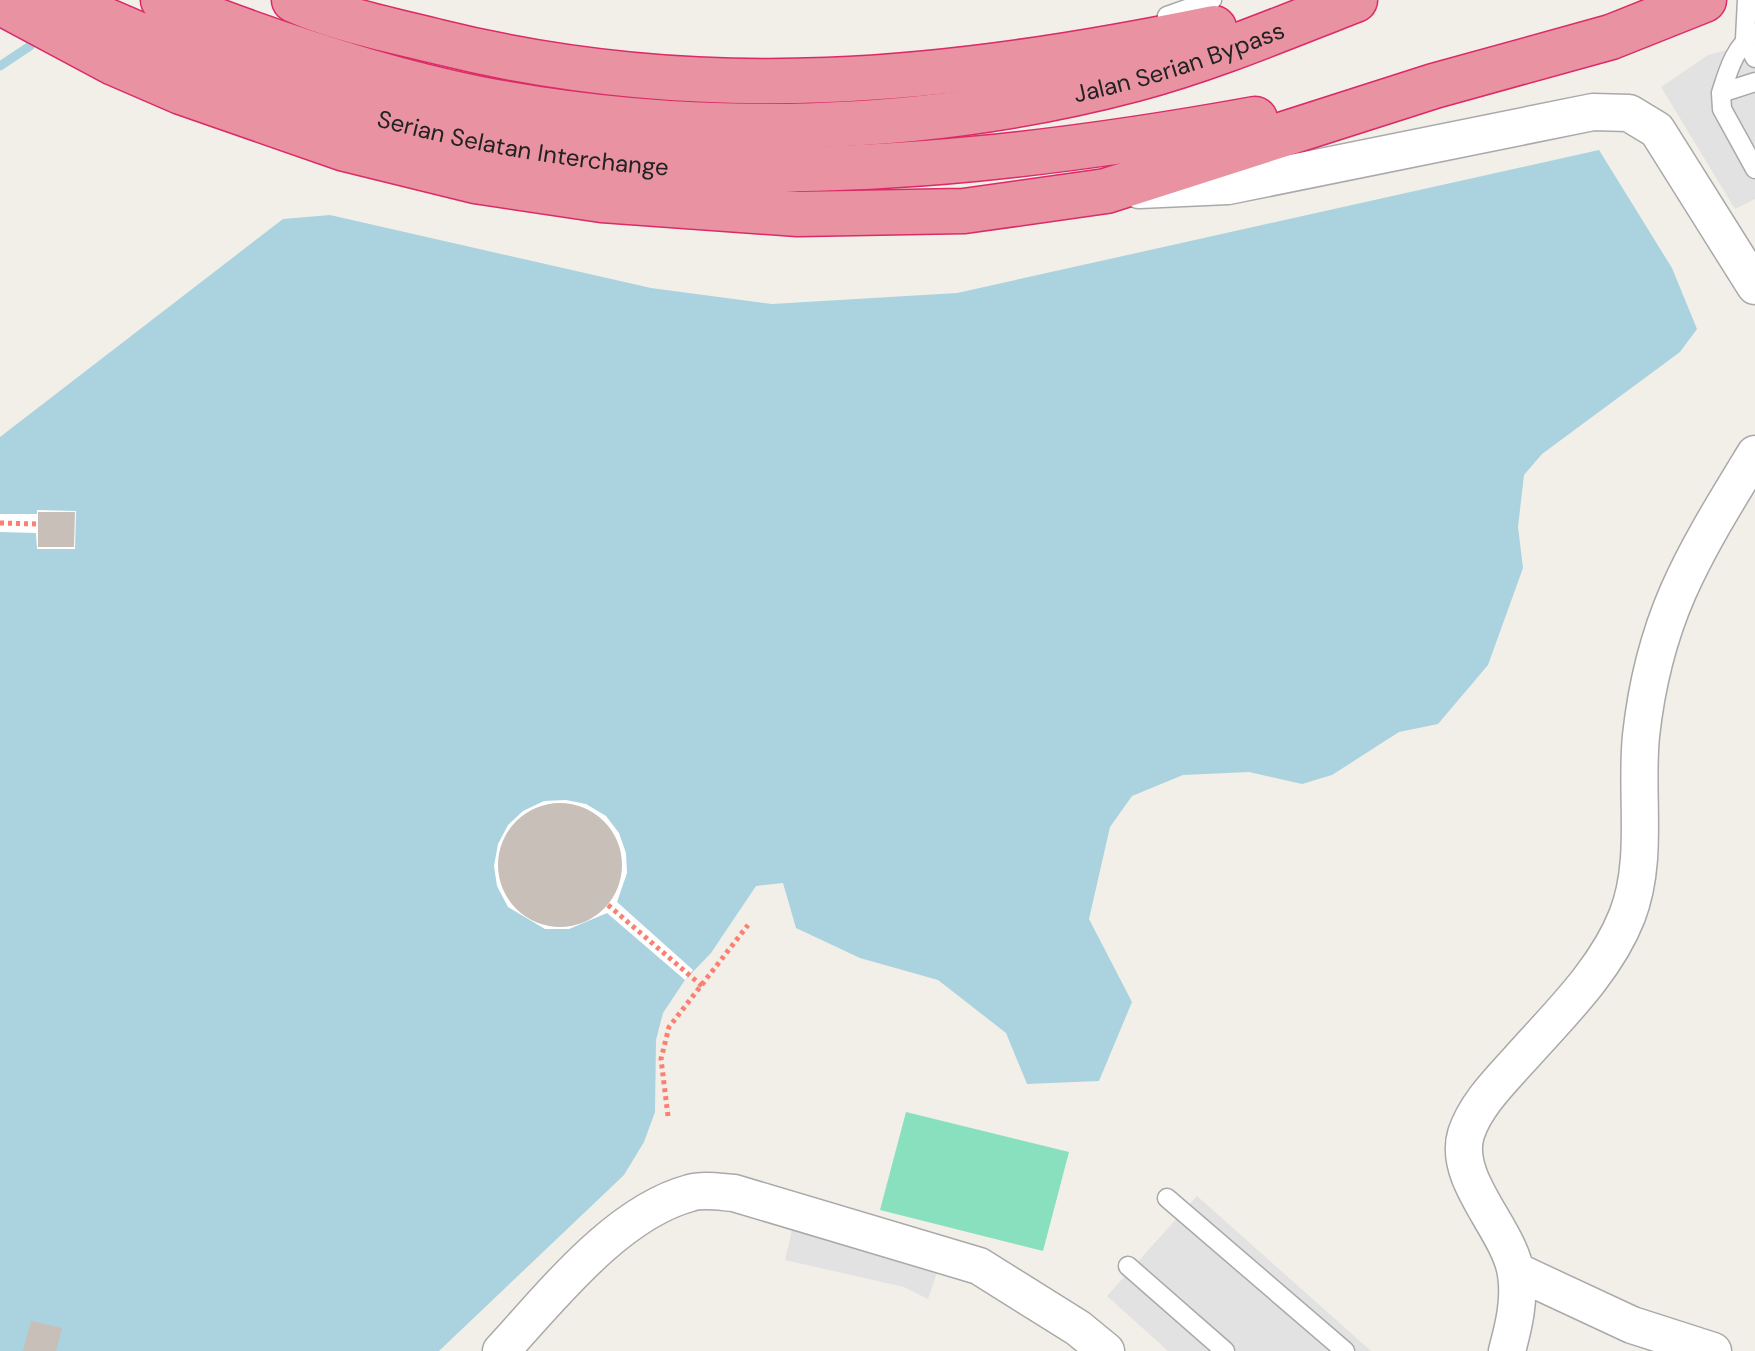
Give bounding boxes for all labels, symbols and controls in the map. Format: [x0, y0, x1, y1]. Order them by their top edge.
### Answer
street label: Jalan Serian Bypass [1071, 14, 1289, 109]
street label: Serian Selatan Interchange [374, 102, 670, 182]

